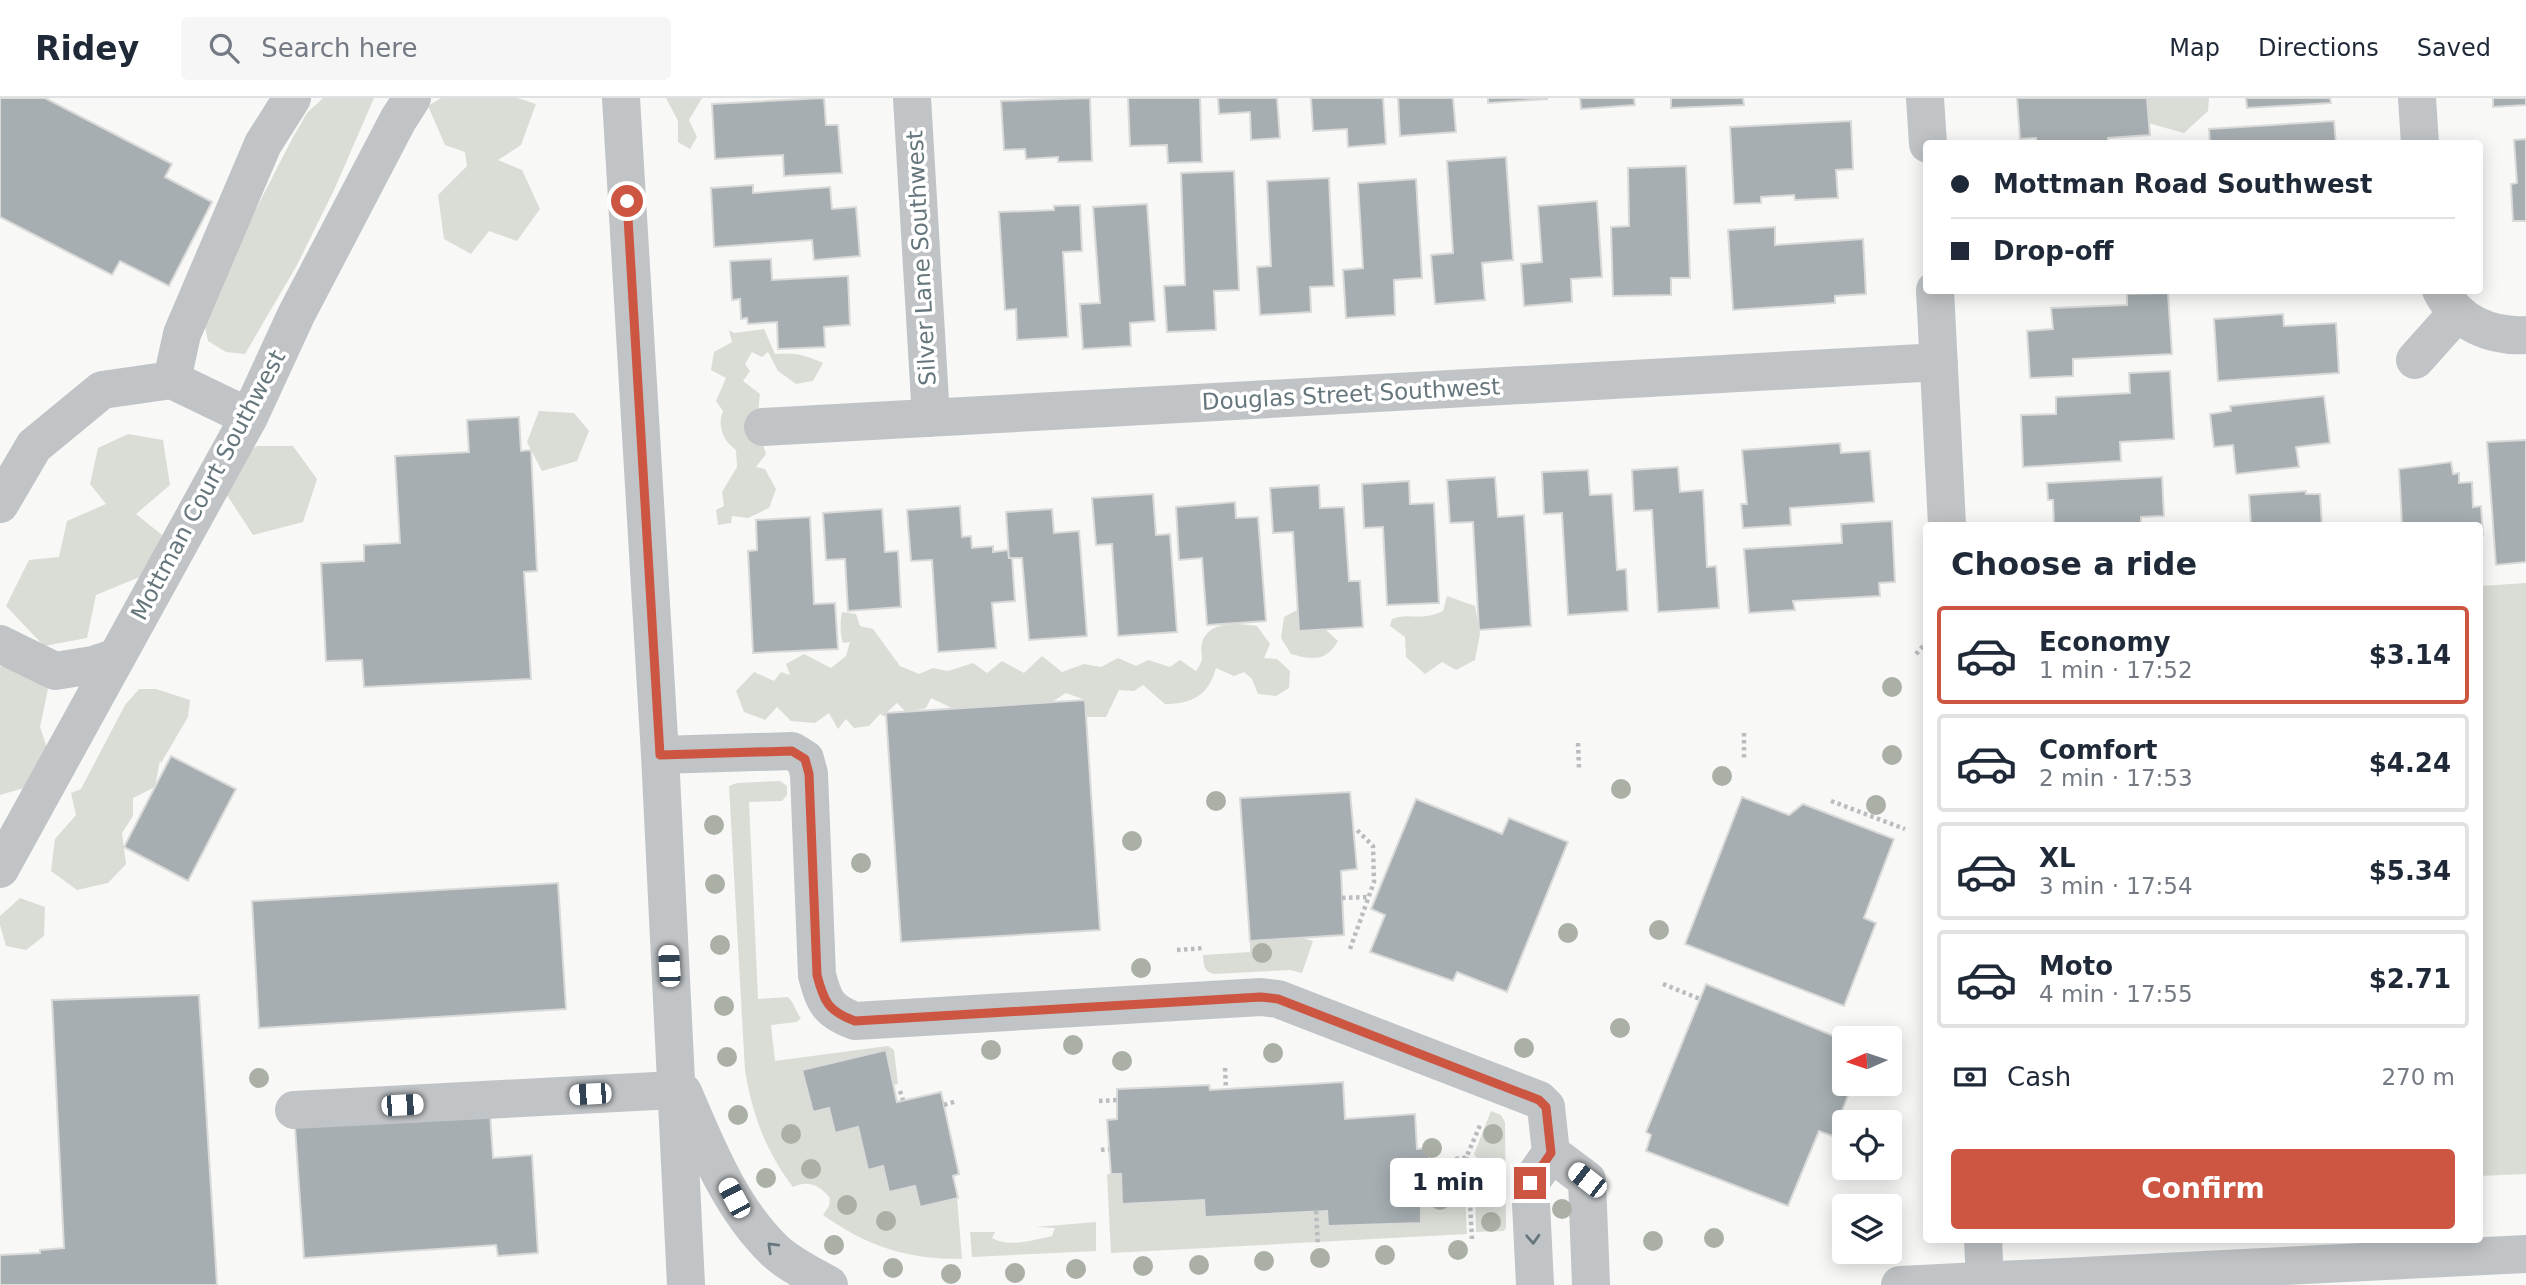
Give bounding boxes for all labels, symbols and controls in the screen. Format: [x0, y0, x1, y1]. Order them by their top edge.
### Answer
search box [181, 17, 671, 80]
text: Ridey [35, 29, 139, 68]
icon: search [205, 29, 243, 67]
text: Search here [261, 33, 417, 63]
text: Map [2169, 34, 2220, 62]
text: Directions [2258, 34, 2379, 62]
text: Saved [2417, 34, 2491, 62]
street label: Silver Lane Southwest [901, 130, 941, 386]
text: Mottman Road Southwest [1993, 169, 2372, 199]
route start [611, 185, 643, 217]
text: Drop-off [1993, 236, 2114, 266]
street label: Mottman Court Southwest [126, 346, 290, 624]
street label: Douglas Street Southwest [1201, 373, 1501, 415]
text: Choose a ride [1951, 545, 2197, 583]
icon: car [1955, 624, 2018, 687]
text: Economy [2039, 627, 2170, 657]
text: $3.14 [2369, 640, 2451, 670]
text: 1 min · 17:52 [2039, 657, 2193, 683]
icon: car [1955, 732, 2018, 795]
text: Comfort [2039, 735, 2157, 765]
text: $4.24 [2369, 748, 2451, 778]
text: 2 min · 17:53 [2039, 765, 2193, 791]
icon: car [1955, 840, 2018, 903]
text: XL [2039, 843, 2076, 873]
text: $5.34 [2369, 856, 2451, 886]
text: 3 min · 17:54 [2039, 873, 2193, 899]
car [658, 944, 681, 988]
icon: car [1955, 948, 2018, 1011]
text: Moto [2039, 951, 2113, 981]
text: $2.71 [2369, 964, 2451, 994]
text: 4 min · 17:55 [2039, 981, 2193, 1007]
north arrow [1832, 1026, 1902, 1096]
map controls [1832, 1026, 1902, 1264]
icon: cash [1951, 1058, 1989, 1096]
text: Cash [2007, 1062, 2071, 1092]
text: 270 m [2381, 1064, 2455, 1090]
car [569, 1082, 612, 1106]
car [381, 1093, 424, 1117]
button: locate [1832, 1110, 1902, 1180]
button: Confirm [1951, 1149, 2455, 1229]
callout: 1 min [1390, 1158, 1506, 1208]
car [1564, 1159, 1611, 1201]
route end [1514, 1167, 1546, 1199]
text: 1 min [1412, 1169, 1484, 1195]
car [715, 1175, 754, 1221]
button: layers [1832, 1194, 1902, 1264]
one-way arrow [1526, 1234, 1541, 1245]
one-way arrow [768, 1242, 781, 1255]

